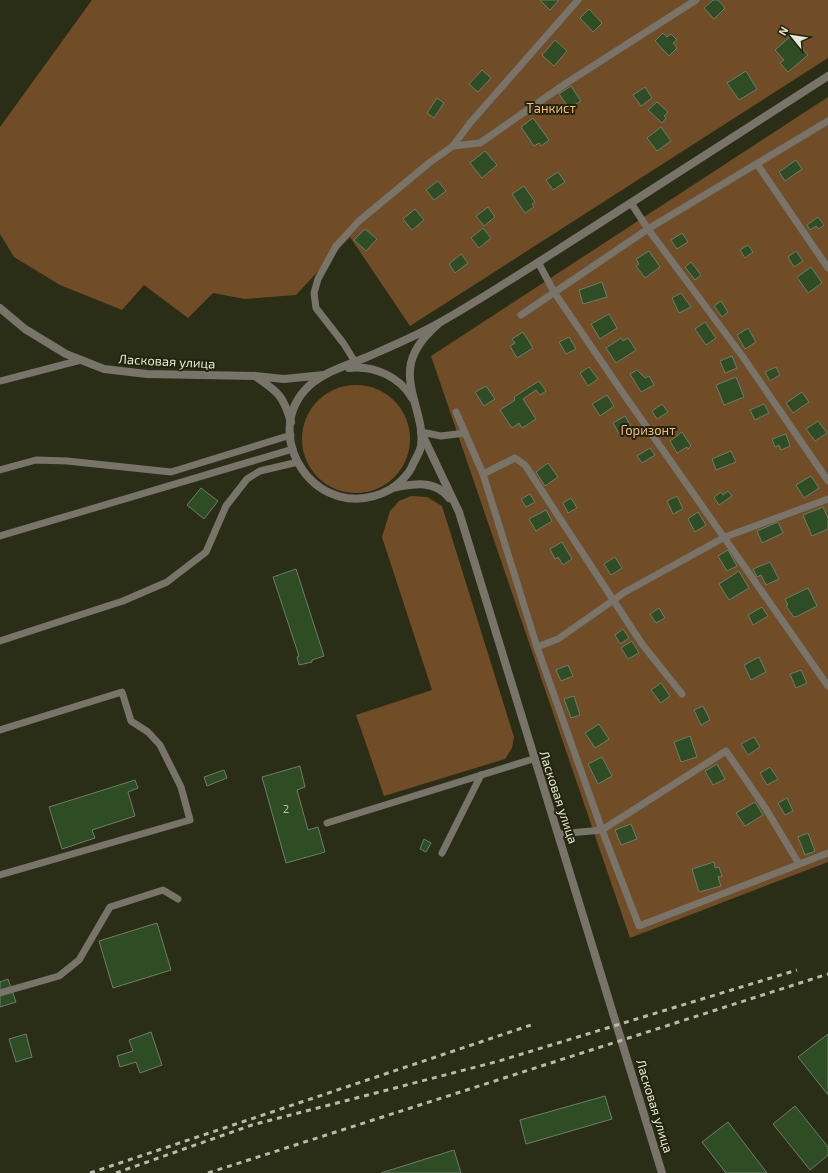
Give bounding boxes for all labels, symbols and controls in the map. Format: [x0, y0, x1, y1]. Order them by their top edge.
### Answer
north arrow [772, 16, 812, 56]
text: N [775, 24, 791, 37]
park label: Танкист [526, 100, 576, 116]
street label: Ласковая улица [118, 350, 216, 372]
park label: Горизонт [620, 422, 676, 438]
street label: Ласковая улица [536, 748, 582, 846]
house number: 2 [283, 802, 289, 815]
street label: Ласковая улица [633, 1057, 677, 1155]

